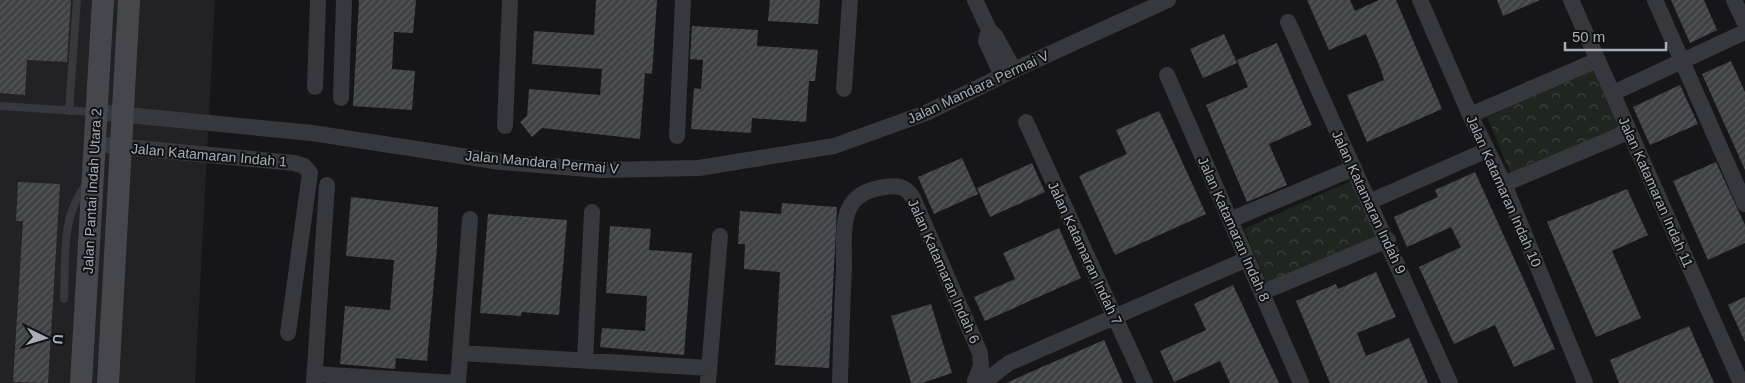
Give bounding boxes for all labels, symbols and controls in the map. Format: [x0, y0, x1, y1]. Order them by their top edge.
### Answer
scale bar [1565, 20, 1666, 52]
text: 50 m [1572, 28, 1605, 45]
street label: Jalan Mandara Permai V [905, 47, 1052, 127]
street label: Jalan Pantai Indah Utara 2 [80, 108, 104, 274]
street label: Jalan Katamaran Indah 10 [1463, 113, 1545, 269]
street label: Jalan Katamaran Indah 11 [1616, 114, 1697, 270]
street label: Jalan Katamaran Indah 9 [1329, 128, 1409, 276]
street label: Jalan Katamaran Indah 1 [130, 140, 288, 170]
street label: Jalan Mandara Permai V [465, 147, 620, 177]
street label: Jalan Katamaran Indah 8 [1195, 154, 1273, 304]
street label: Jalan Katamaran Indah 7 [1045, 179, 1125, 327]
street label: Jalan Katamaran Indah 6 [905, 196, 983, 346]
north arrow [20, 313, 70, 363]
text: U [50, 333, 66, 345]

